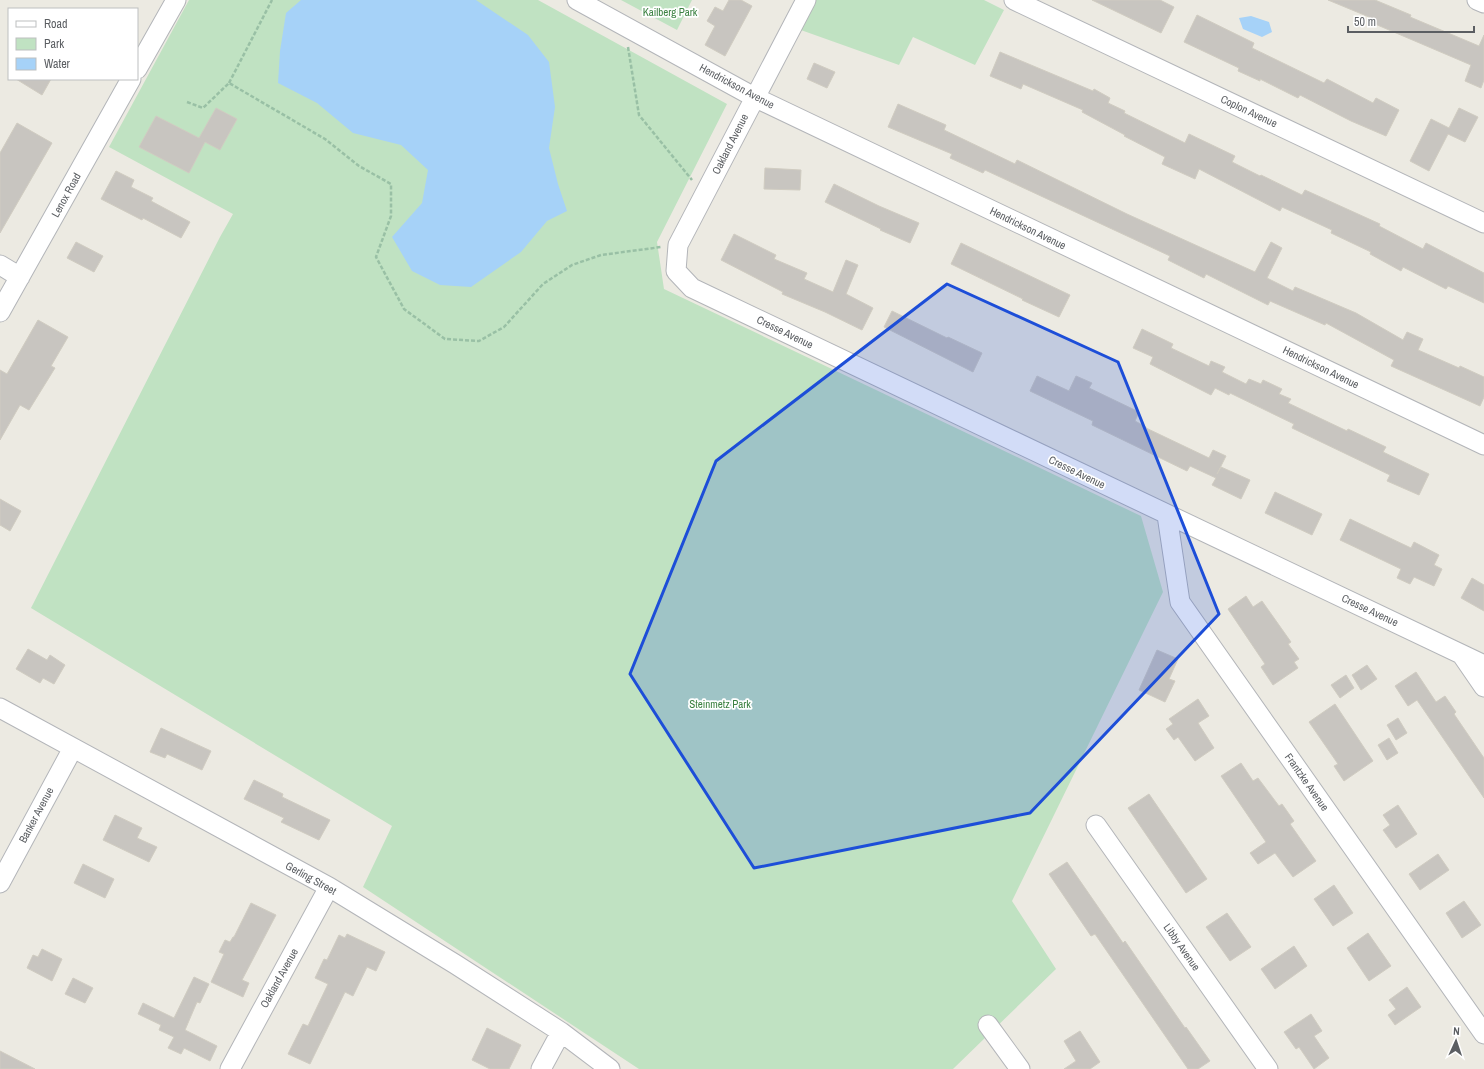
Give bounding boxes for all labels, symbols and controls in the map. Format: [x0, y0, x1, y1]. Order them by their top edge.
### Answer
park label: Kailberg Park [643, 5, 698, 19]
legend [8, 8, 138, 80]
scale bar [1348, 8, 1474, 34]
text: 50 m [1354, 14, 1376, 30]
text: Road [44, 16, 68, 32]
text: Park [44, 36, 64, 52]
text: Water [44, 56, 71, 72]
street label: Hendrickson Avenue [697, 60, 777, 112]
street label: Coplon Avenue [1218, 92, 1280, 130]
street label: Oakland Avenue [709, 111, 751, 177]
street label: Lenox Road [48, 170, 84, 220]
street label: Hendrickson Avenue [988, 203, 1068, 253]
street label: Cresse Avenue [755, 312, 815, 352]
street label: Hendrickson Avenue [1281, 342, 1361, 392]
street label: Cresse Avenue [1047, 452, 1107, 492]
street label: Cresse Avenue [1339, 591, 1401, 629]
park label: Steinmetz Park [689, 697, 751, 711]
street label: Frantzke Avenue [1282, 750, 1332, 814]
street label: Banker Avenue [15, 785, 57, 845]
street label: Gerling Street [283, 858, 339, 898]
street label: Libby Avenue [1161, 921, 1203, 973]
street label: Oakland Avenue [257, 946, 301, 1010]
north arrow [1436, 1021, 1476, 1061]
text: N [1453, 1024, 1460, 1038]

